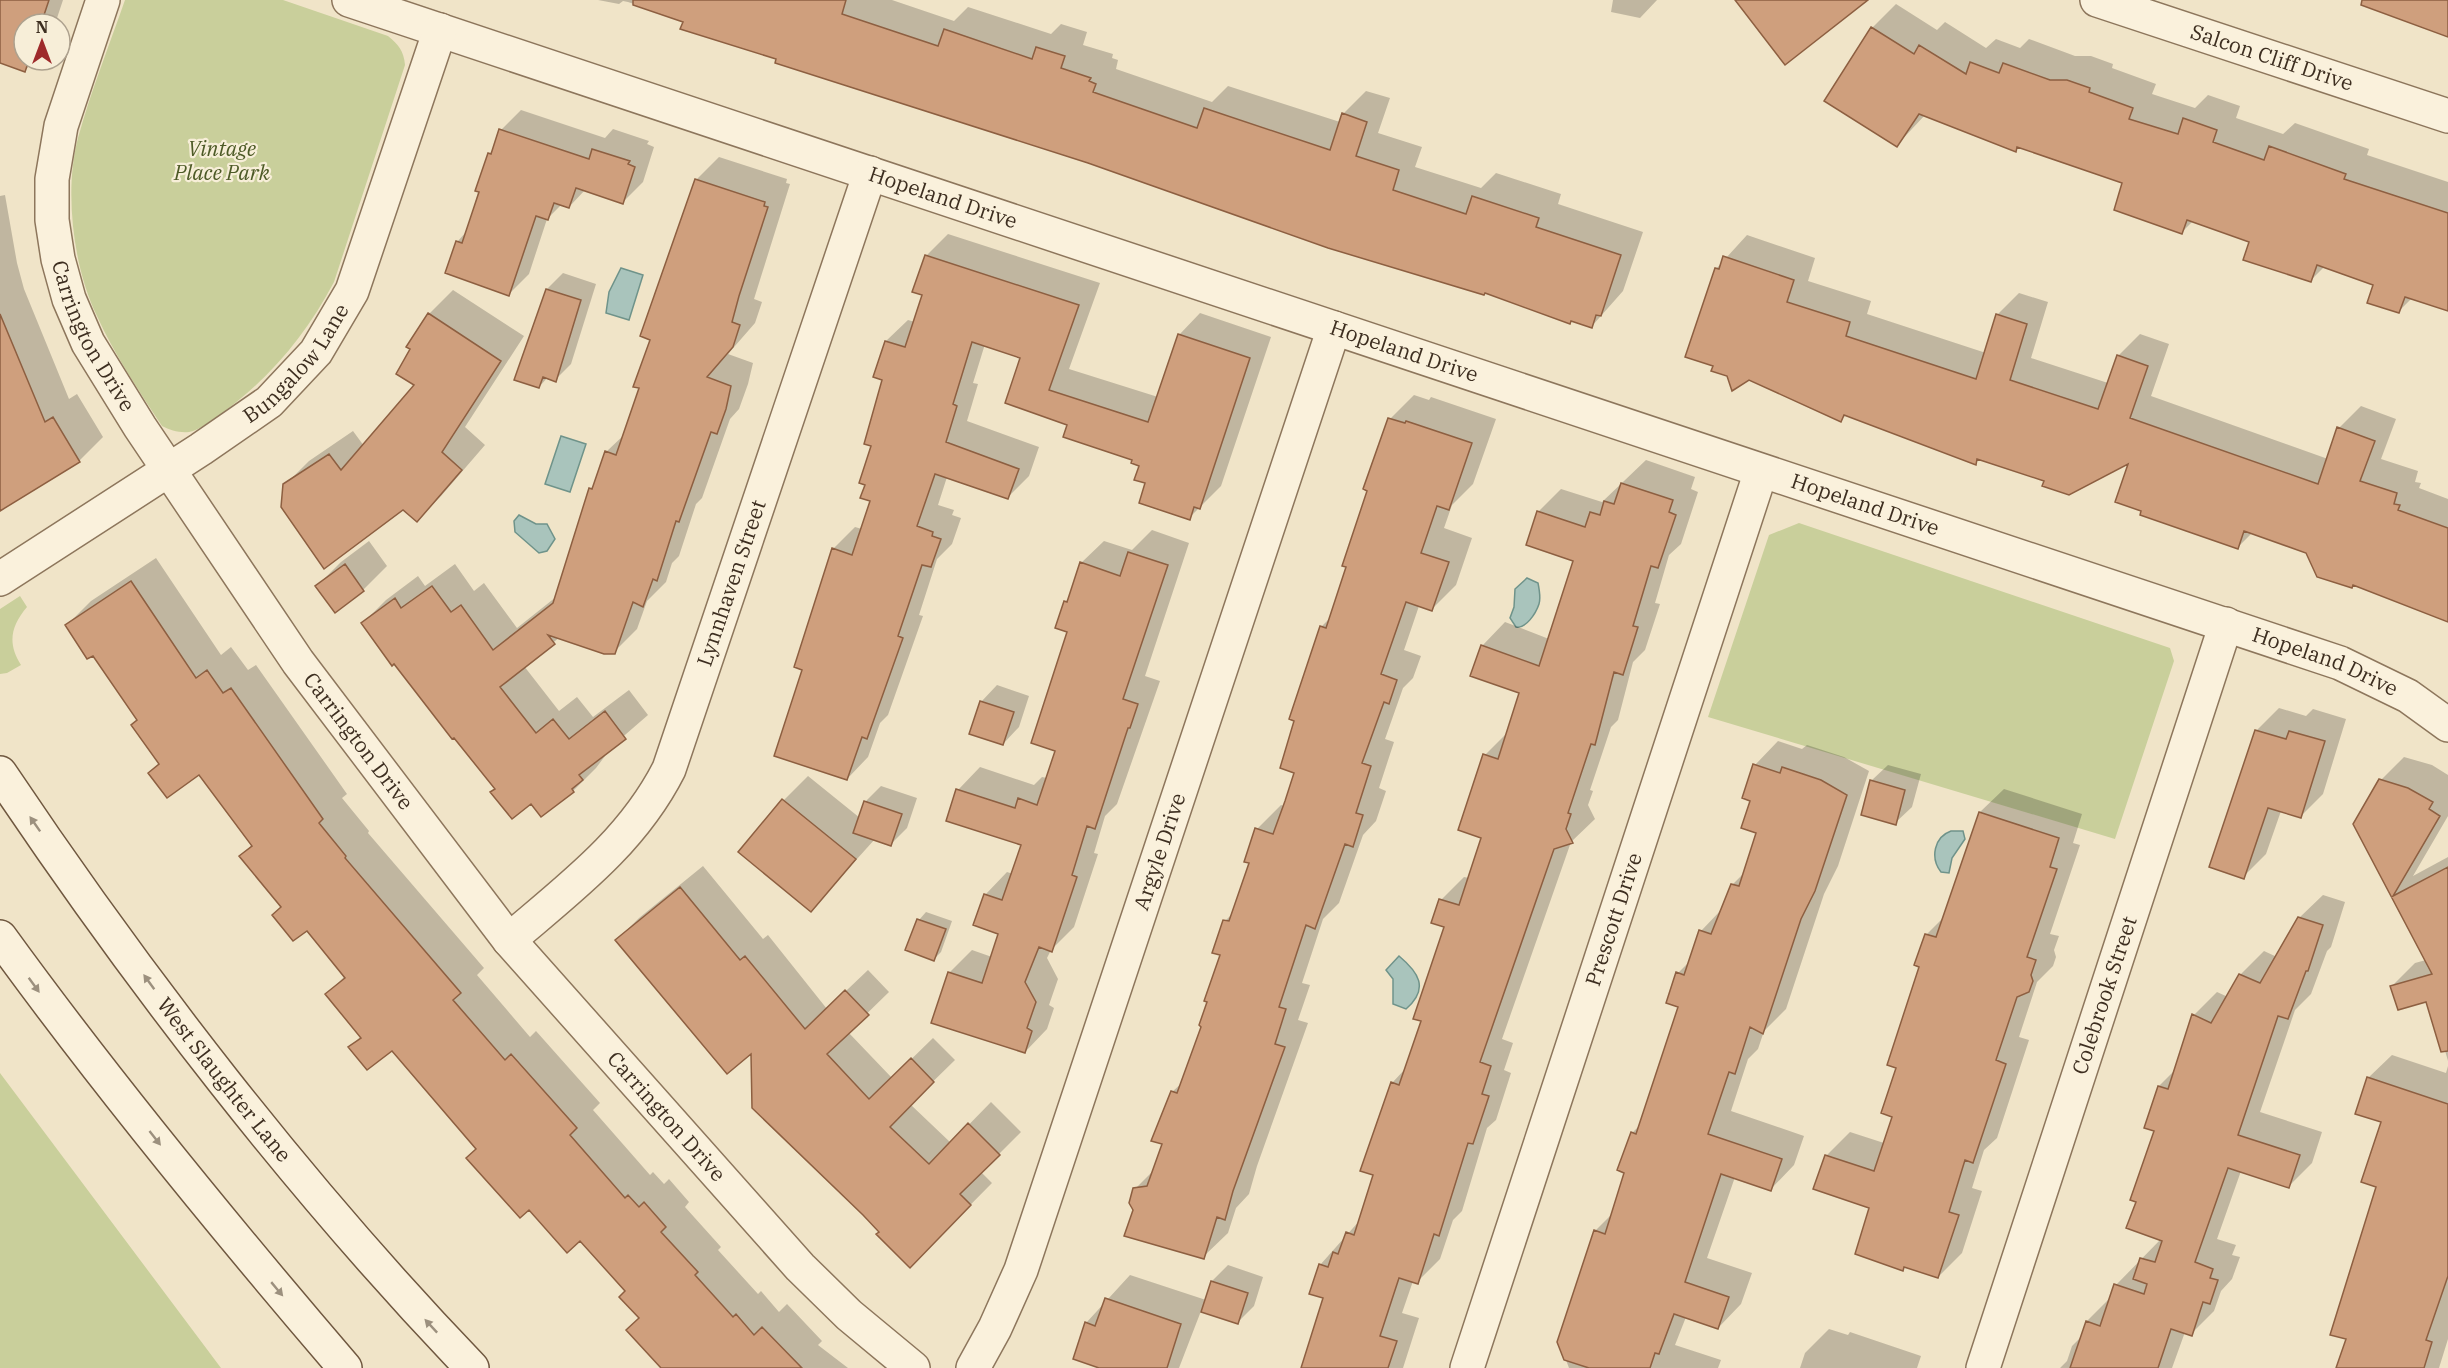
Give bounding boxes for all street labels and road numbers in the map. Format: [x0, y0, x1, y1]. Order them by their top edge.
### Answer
street label: Salcon Cliff Drive [2187, 17, 2357, 97]
street label: Hopeland Drive [865, 159, 1021, 235]
street label: Carrington Drive [46, 257, 142, 416]
street label: Bungalow Lane [237, 298, 355, 429]
street label: Hopeland Drive [1327, 313, 1482, 388]
street label: Hopeland Drive [1788, 466, 1943, 542]
street label: Lynnhaven Street [690, 496, 772, 670]
street label: Hopeland Drive [2249, 620, 2403, 702]
street label: Carrington Drive [298, 666, 420, 815]
street label: Argyle Drive [1127, 789, 1192, 914]
street label: Prescott Drive [1578, 849, 1648, 989]
street label: Colebrook Street [2065, 912, 2143, 1078]
street label: West Slaughter Lane [151, 991, 298, 1167]
street label: Carrington Drive [602, 1045, 733, 1187]

